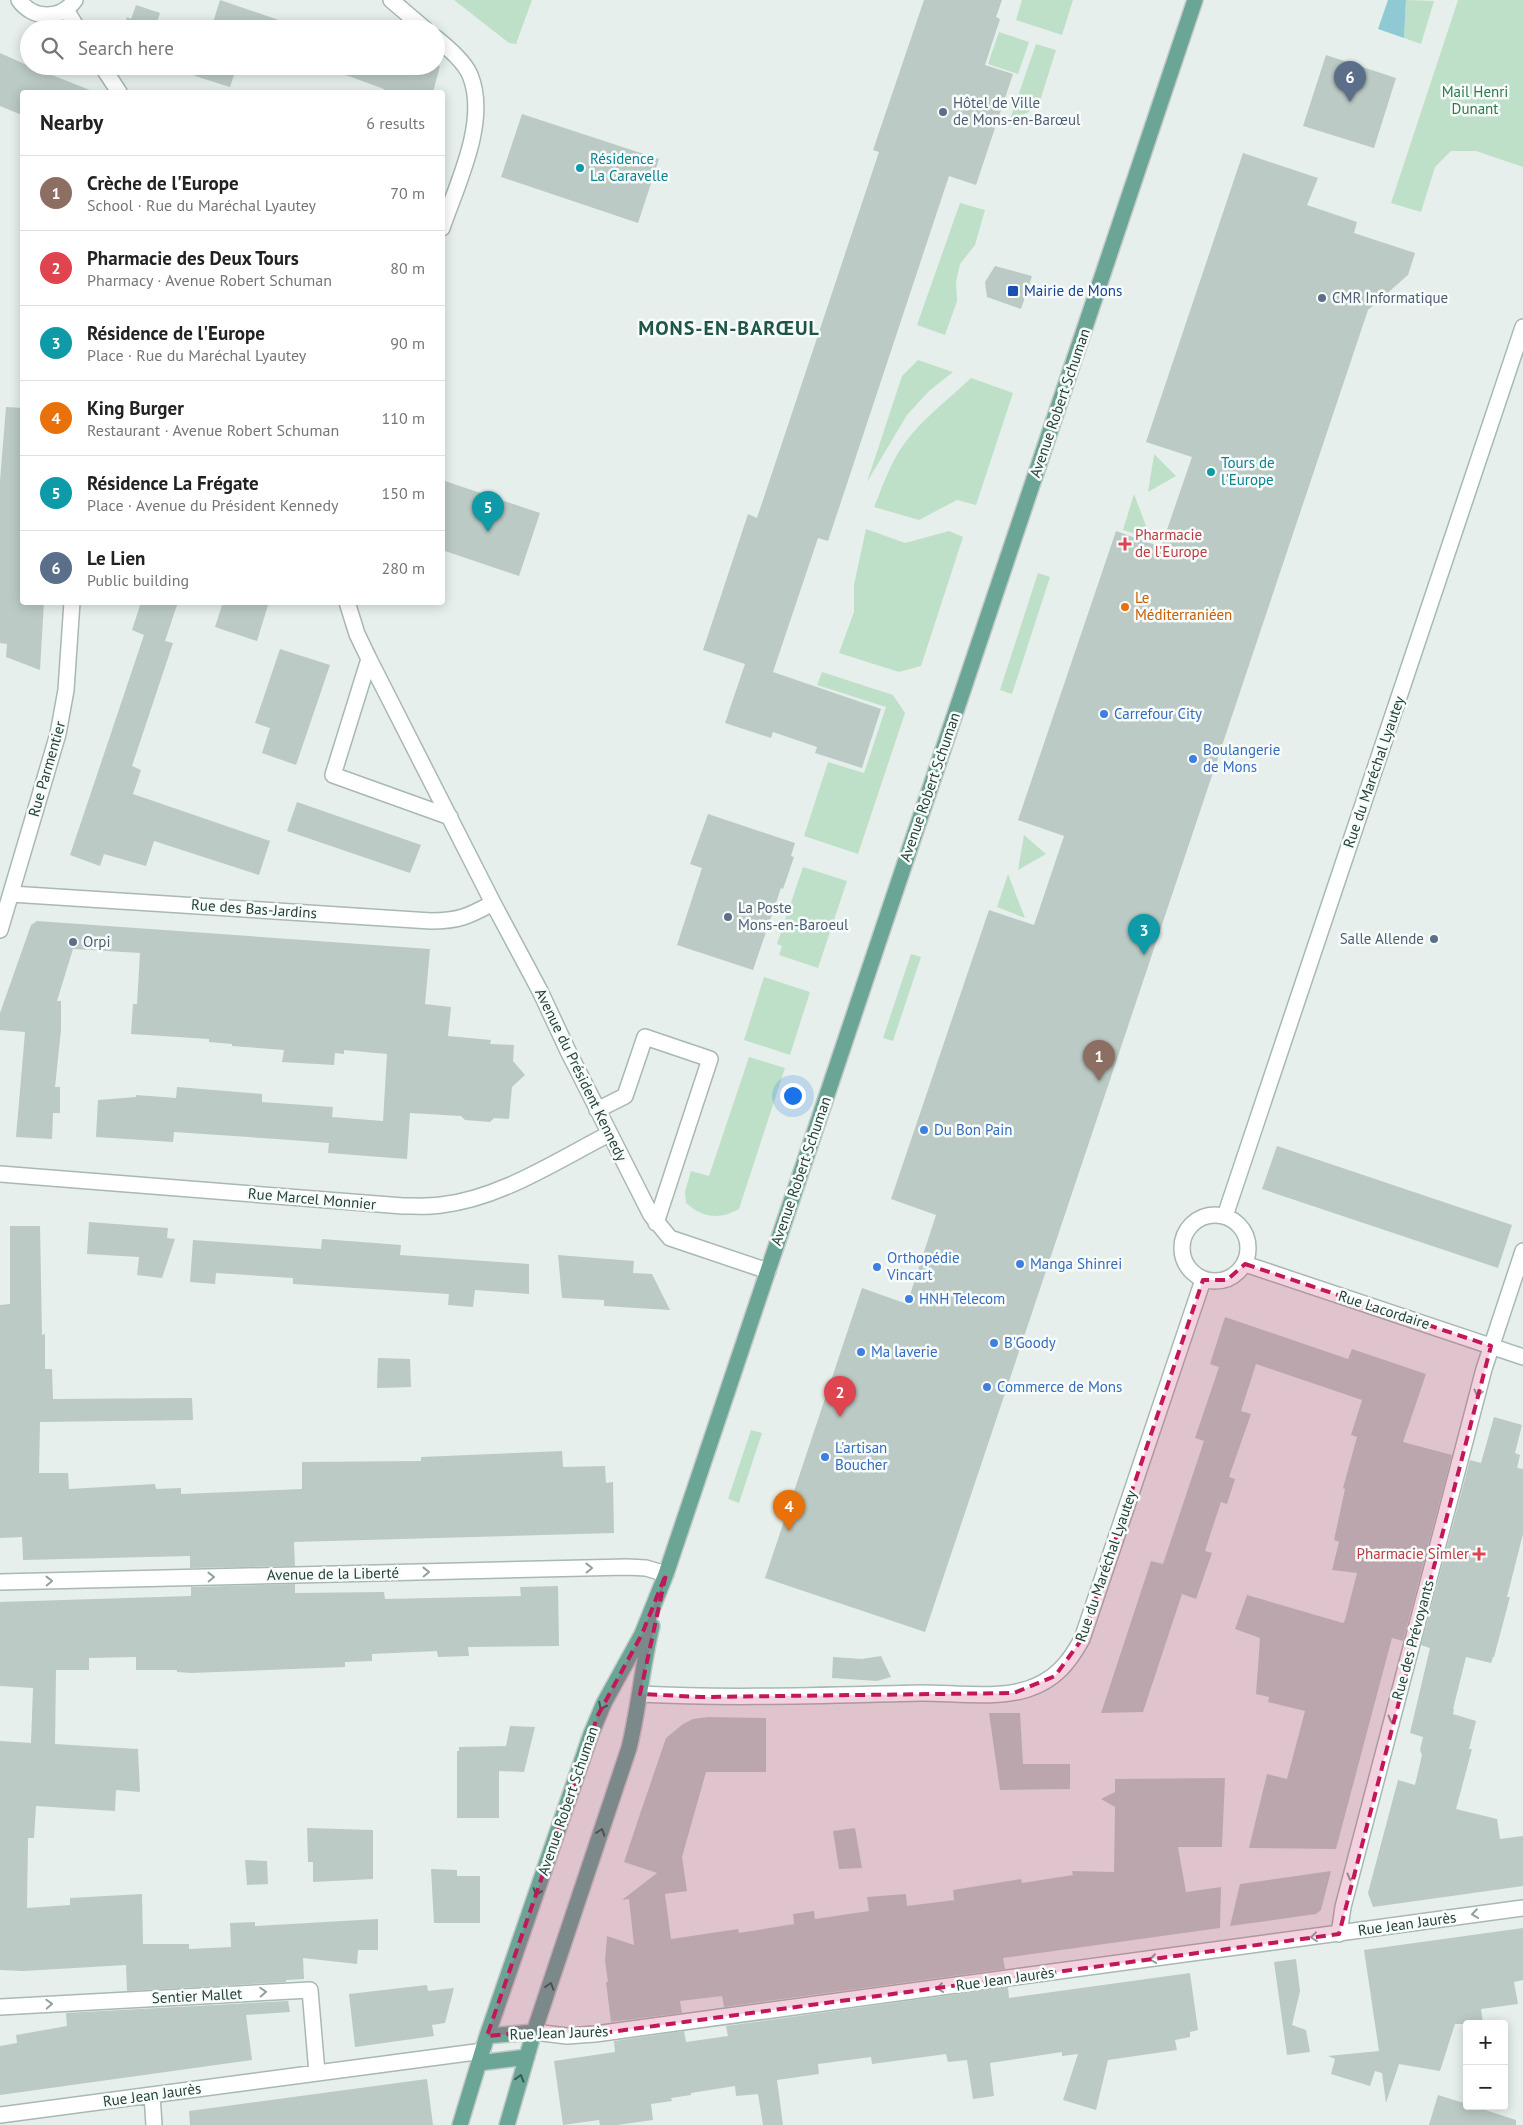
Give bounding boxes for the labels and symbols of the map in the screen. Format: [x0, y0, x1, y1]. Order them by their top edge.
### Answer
pin: 6 [1334, 61, 1366, 102]
park label: Mail Henri Dunant [1442, 82, 1508, 118]
place label: Hôtel de Ville de Mons-en-Barœul [953, 93, 1081, 129]
marker: Hôtel de Ville de Mons-en-Barœul [937, 106, 949, 118]
place label: Résidence La Caravelle [590, 149, 668, 185]
marker: Résidence La Caravelle [574, 162, 586, 174]
place label: Mairie de Mons [1024, 281, 1122, 300]
marker: Mairie de Mons [1006, 284, 1020, 298]
place label: CMR Informatique [1332, 288, 1448, 307]
marker: CMR Informatique [1316, 292, 1328, 304]
district label: MONS-EN-BARŒUL [638, 315, 820, 341]
street label: Avenue Robert Schuman [1025, 326, 1094, 480]
place label: Tours de l'Europe [1221, 453, 1275, 489]
marker: Tours de l'Europe [1205, 466, 1217, 478]
pin: 5 [472, 491, 504, 532]
place label: Pharmacie de l'Europe [1135, 525, 1207, 561]
marker: Pharmacie de l'Europe [1119, 538, 1131, 550]
place label: Le Méditerraniéen [1135, 588, 1232, 624]
marker: Le Méditerraniéen [1119, 601, 1131, 613]
street label: Rue du Maréchal Lyautey [1339, 693, 1408, 850]
place label: Carrefour City [1114, 704, 1202, 723]
marker: Carrefour City [1098, 708, 1110, 720]
street label: Avenue Robert Schuman [895, 710, 964, 864]
street label: Rue Parmentier [24, 719, 69, 819]
place label: Boulangerie de Mons [1203, 740, 1280, 776]
marker: Boulangerie de Mons [1187, 753, 1199, 765]
street label: Rue des Bas-Jardins [191, 895, 318, 922]
place label: La Poste Mons-en-Baroeul [738, 898, 849, 934]
marker: La Poste Mons-en-Baroeul [722, 911, 734, 923]
pin: 3 [1128, 914, 1160, 955]
place label: Salle Allende [1340, 929, 1424, 948]
place label: Orpi [83, 932, 111, 951]
marker: Salle Allende [1428, 933, 1440, 945]
marker: Orpi [67, 936, 79, 948]
street label: Avenue du Président Kennedy [531, 985, 632, 1164]
pin: 1 [1083, 1040, 1115, 1081]
your location [780, 1083, 806, 1109]
street label: Avenue Robert Schuman [766, 1094, 835, 1248]
place label: Du Bon Pain [934, 1120, 1012, 1139]
marker: Du Bon Pain [918, 1124, 930, 1136]
street label: Rue Marcel Monnier [247, 1183, 377, 1214]
place label: Orthopédie Vincart [886, 1248, 960, 1284]
place label: Manga Shinrei [1030, 1254, 1122, 1273]
marker: Manga Shinrei [1014, 1258, 1026, 1270]
marker: Orthopédie Vincart [871, 1261, 883, 1273]
street label: Rue Lacordaire [1336, 1286, 1432, 1333]
place label: HNH Telecom [919, 1289, 1005, 1308]
marker: HNH Telecom [903, 1293, 915, 1305]
place label: B'Goody [1004, 1333, 1056, 1352]
marker: B'Goody [988, 1337, 1000, 1349]
place label: Ma laverie [871, 1342, 938, 1361]
marker: Ma laverie [855, 1346, 867, 1358]
pin: 2 [824, 1376, 856, 1417]
place label: Commerce de Mons [997, 1377, 1122, 1396]
marker: Commerce de Mons [981, 1381, 993, 1393]
one-way arrow [1473, 1388, 1484, 1397]
place label: L'artisan Boucher [835, 1438, 888, 1474]
marker: L'artisan Boucher [819, 1451, 831, 1463]
street label: Rue du Maréchal Lyautey [1071, 1487, 1140, 1644]
pin: 4 [773, 1490, 805, 1531]
place label: Pharmacie Simler [1357, 1544, 1469, 1563]
marker: Pharmacie Simler [1473, 1548, 1485, 1560]
one-way arrow [585, 1562, 593, 1573]
street label: Avenue de la Liberté [267, 1563, 399, 1584]
one-way arrow [422, 1566, 430, 1577]
one-way arrow [208, 1572, 215, 1582]
one-way arrow [45, 1576, 53, 1586]
street label: Rue des Prévoyants [1387, 1578, 1438, 1702]
one-way arrow [598, 1701, 608, 1710]
one-way arrow [1388, 1715, 1398, 1723]
street label: Avenue Robert Schuman [533, 1724, 602, 1878]
one-way arrow [596, 1828, 606, 1836]
one-way arrow [1346, 1872, 1357, 1881]
one-way arrow [532, 1887, 542, 1896]
street label: Rue Jean Jaurès [1357, 1907, 1457, 1940]
one-way arrow [1470, 1909, 1479, 1919]
one-way arrow [1309, 1931, 1317, 1942]
one-way arrow [1148, 1953, 1157, 1963]
street label: Rue Jean Jaurès [955, 1962, 1055, 1995]
one-way arrow [544, 1982, 554, 1991]
one-way arrow [935, 1982, 944, 1992]
street label: Sentier Mallet [151, 1984, 243, 2007]
one-way arrow [260, 1987, 268, 1998]
one-way arrow [45, 1999, 53, 2009]
street label: Rue Jean Jaurès [509, 2021, 609, 2044]
one-way arrow [515, 2075, 525, 2083]
street label: Rue Jean Jaurès [102, 2078, 202, 2111]

